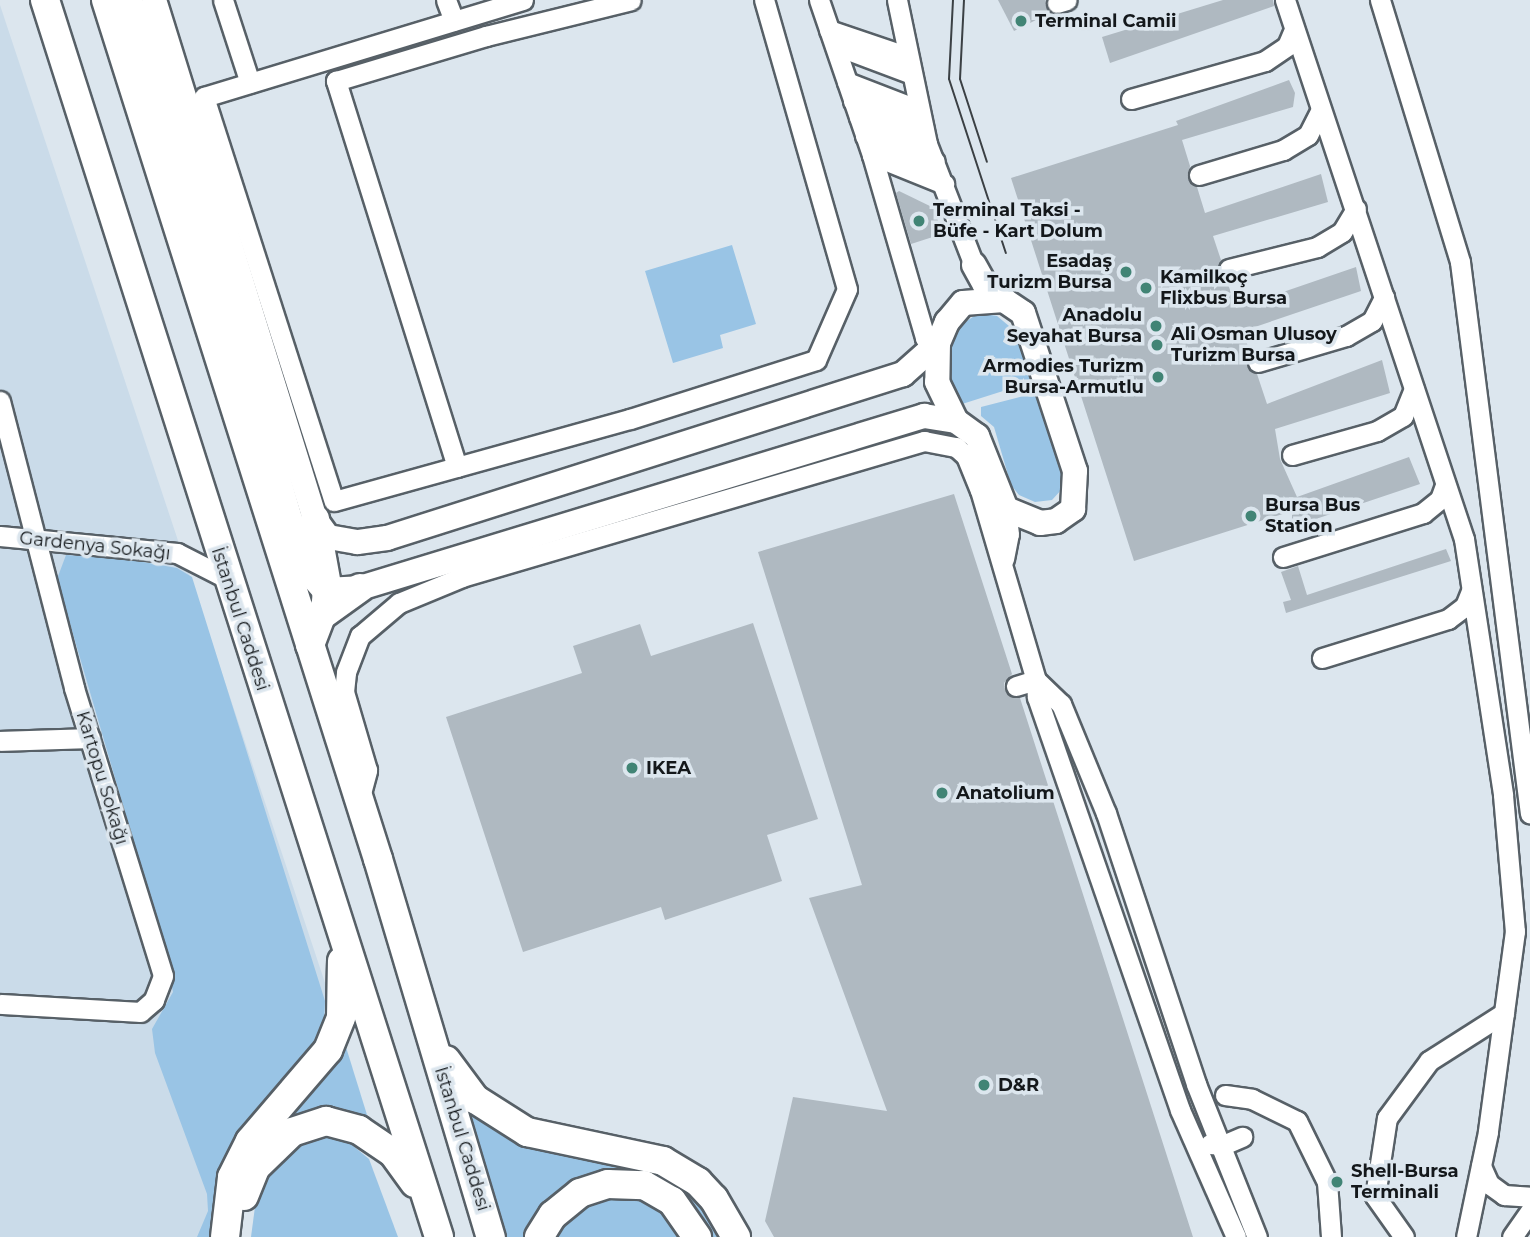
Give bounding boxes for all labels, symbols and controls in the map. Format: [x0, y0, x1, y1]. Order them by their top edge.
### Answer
place label: Terminal Camii [1035, 10, 1176, 32]
marker: Terminal Camii [1013, 13, 1029, 29]
place label: Terminal Taksi - Büfe - Kart Dolum [933, 200, 1103, 242]
marker: Terminal Taksi - Büfe - Kart Dolum [911, 213, 927, 229]
place label: Esadaş Turizm Bursa [987, 251, 1112, 294]
marker: Esadaş Turizm Bursa [1118, 264, 1134, 280]
place label: Kamilkoç Flixbus Bursa [1160, 267, 1287, 310]
marker: Kamilkoç Flixbus Bursa [1138, 280, 1154, 296]
place label: Anadolu Seyahat Bursa [1007, 305, 1142, 348]
marker: Anadolu Seyahat Bursa [1148, 318, 1164, 334]
place label: Ali Osman Ulusoy Turizm Bursa [1171, 324, 1337, 366]
marker: Ali Osman Ulusoy Turizm Bursa [1149, 337, 1165, 353]
place label: Armodies Turizm Bursa-Armutlu [983, 356, 1144, 398]
marker: Armodies Turizm Bursa-Armutlu [1150, 369, 1166, 385]
place label: Bursa Bus Station [1265, 495, 1360, 538]
marker: Bursa Bus Station [1243, 508, 1259, 524]
street label: Gardenya Sokağı [18, 527, 172, 565]
street label: İstanbul Caddesi [207, 544, 273, 694]
street label: Kartopu Sokağı [71, 709, 133, 847]
place label: IKEA [646, 757, 691, 779]
marker: IKEA [624, 760, 640, 776]
place label: Anatolium [956, 782, 1055, 804]
marker: Anatolium [934, 785, 950, 801]
street label: İstanbul Caddesi [430, 1064, 494, 1214]
place label: D&R [998, 1074, 1039, 1096]
marker: D&R [976, 1077, 992, 1093]
place label: Shell-Bursa Terminali [1351, 1161, 1459, 1204]
marker: Shell-Bursa Terminali [1329, 1174, 1345, 1190]

